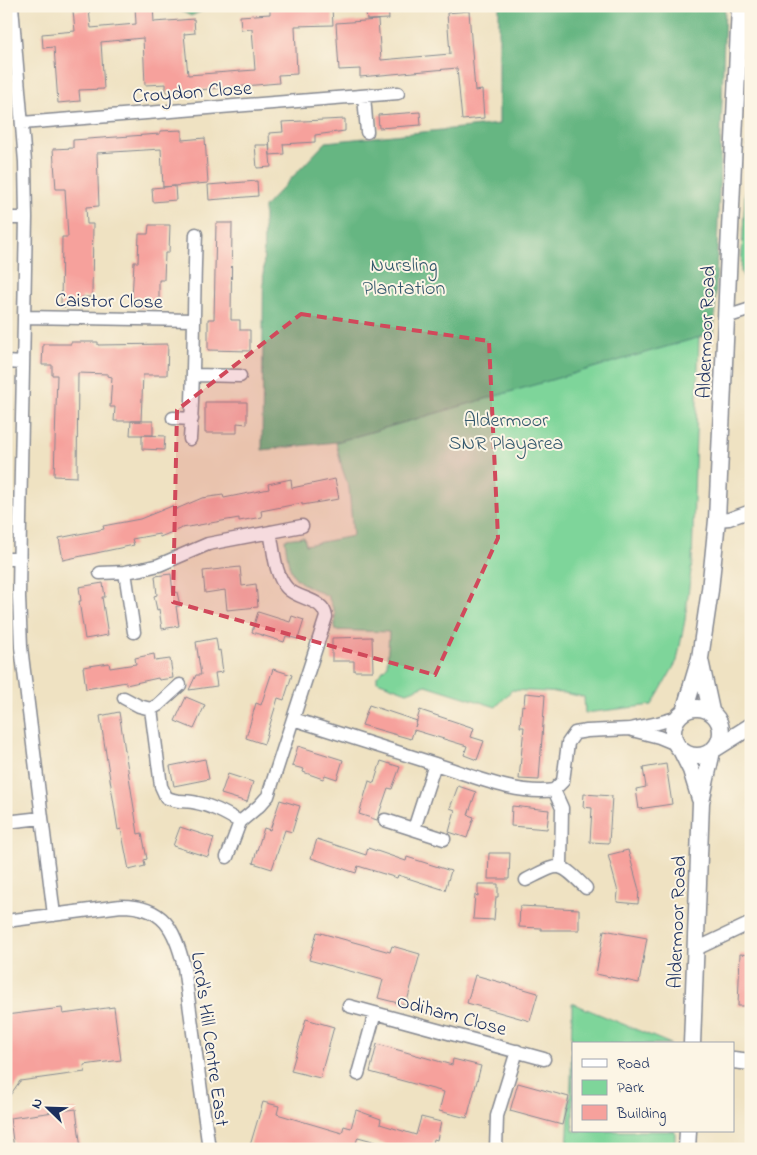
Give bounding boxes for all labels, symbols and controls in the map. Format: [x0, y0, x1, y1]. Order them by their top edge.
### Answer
street label: Croydon Close [131, 75, 253, 112]
park label: Nursling Plantation [363, 252, 445, 304]
street label: Aldermoor Road [691, 265, 724, 399]
street label: Caistor Close [55, 287, 163, 318]
park label: Aldermoor SNR Playarea [449, 407, 563, 459]
street label: Aldermoor Road [662, 855, 695, 989]
street label: Lord's Hill Centre East [182, 950, 235, 1129]
street label: Odiham Close [393, 988, 510, 1045]
legend [572, 1042, 734, 1132]
text: Road [617, 1053, 650, 1075]
text: Park [617, 1077, 645, 1099]
north arrow [22, 1082, 72, 1132]
text: N [26, 1095, 49, 1112]
text: Building [616, 1103, 666, 1126]

